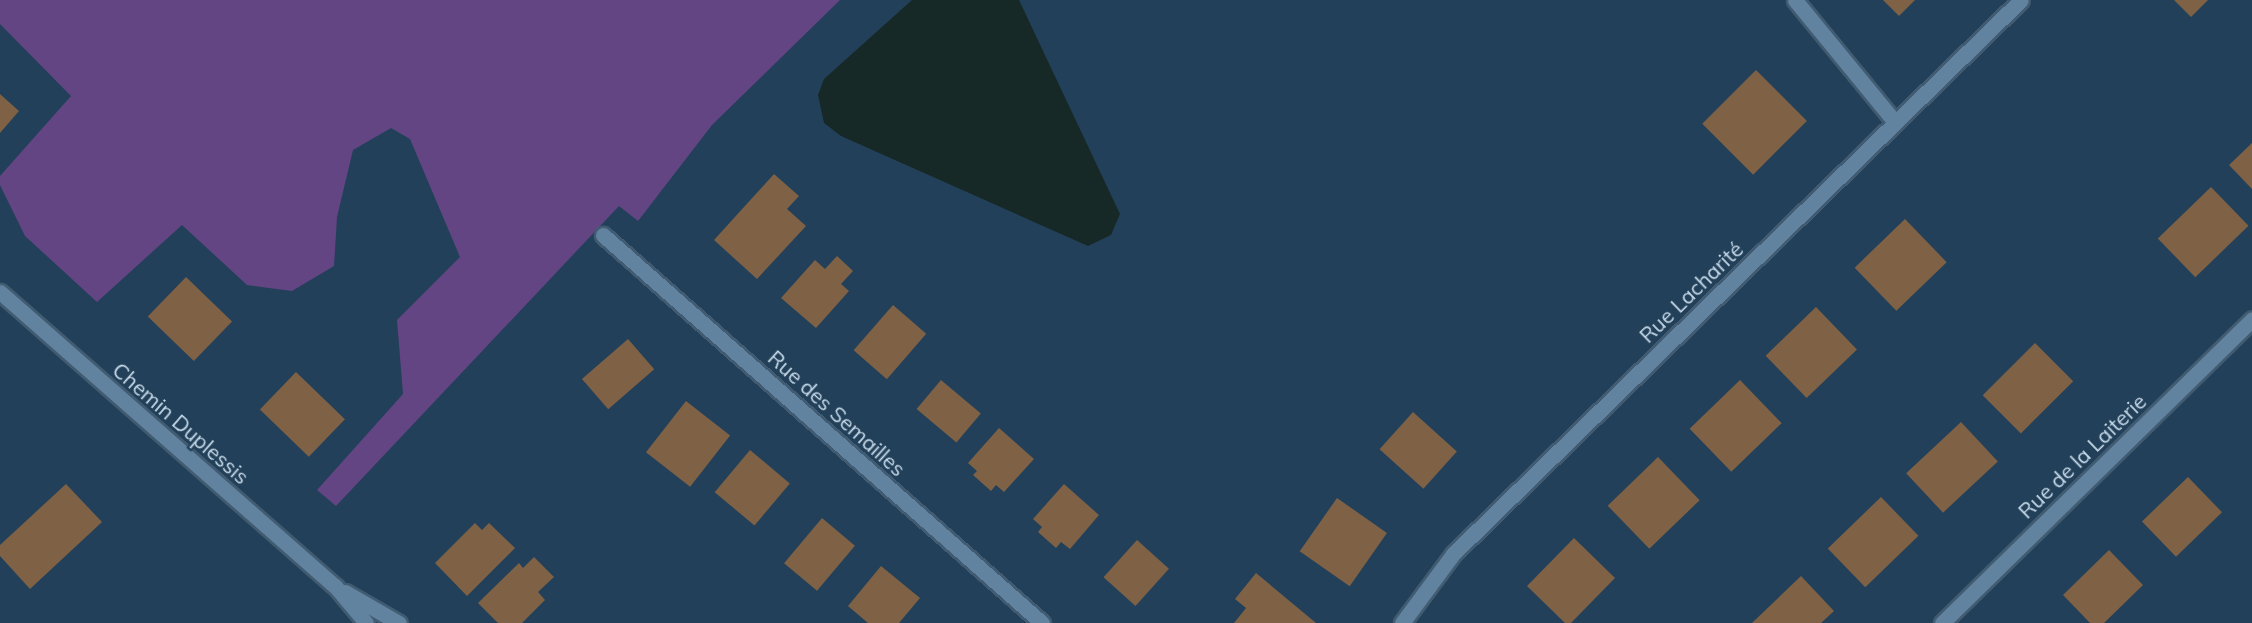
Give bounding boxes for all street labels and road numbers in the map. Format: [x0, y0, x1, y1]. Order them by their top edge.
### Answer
street label: Rue Lacharité [1634, 236, 1748, 348]
street label: Rue des Semailles [763, 345, 911, 481]
street label: Chemin Duplessis [108, 357, 254, 489]
street label: Rue de la Laiterie [2013, 389, 2151, 523]

